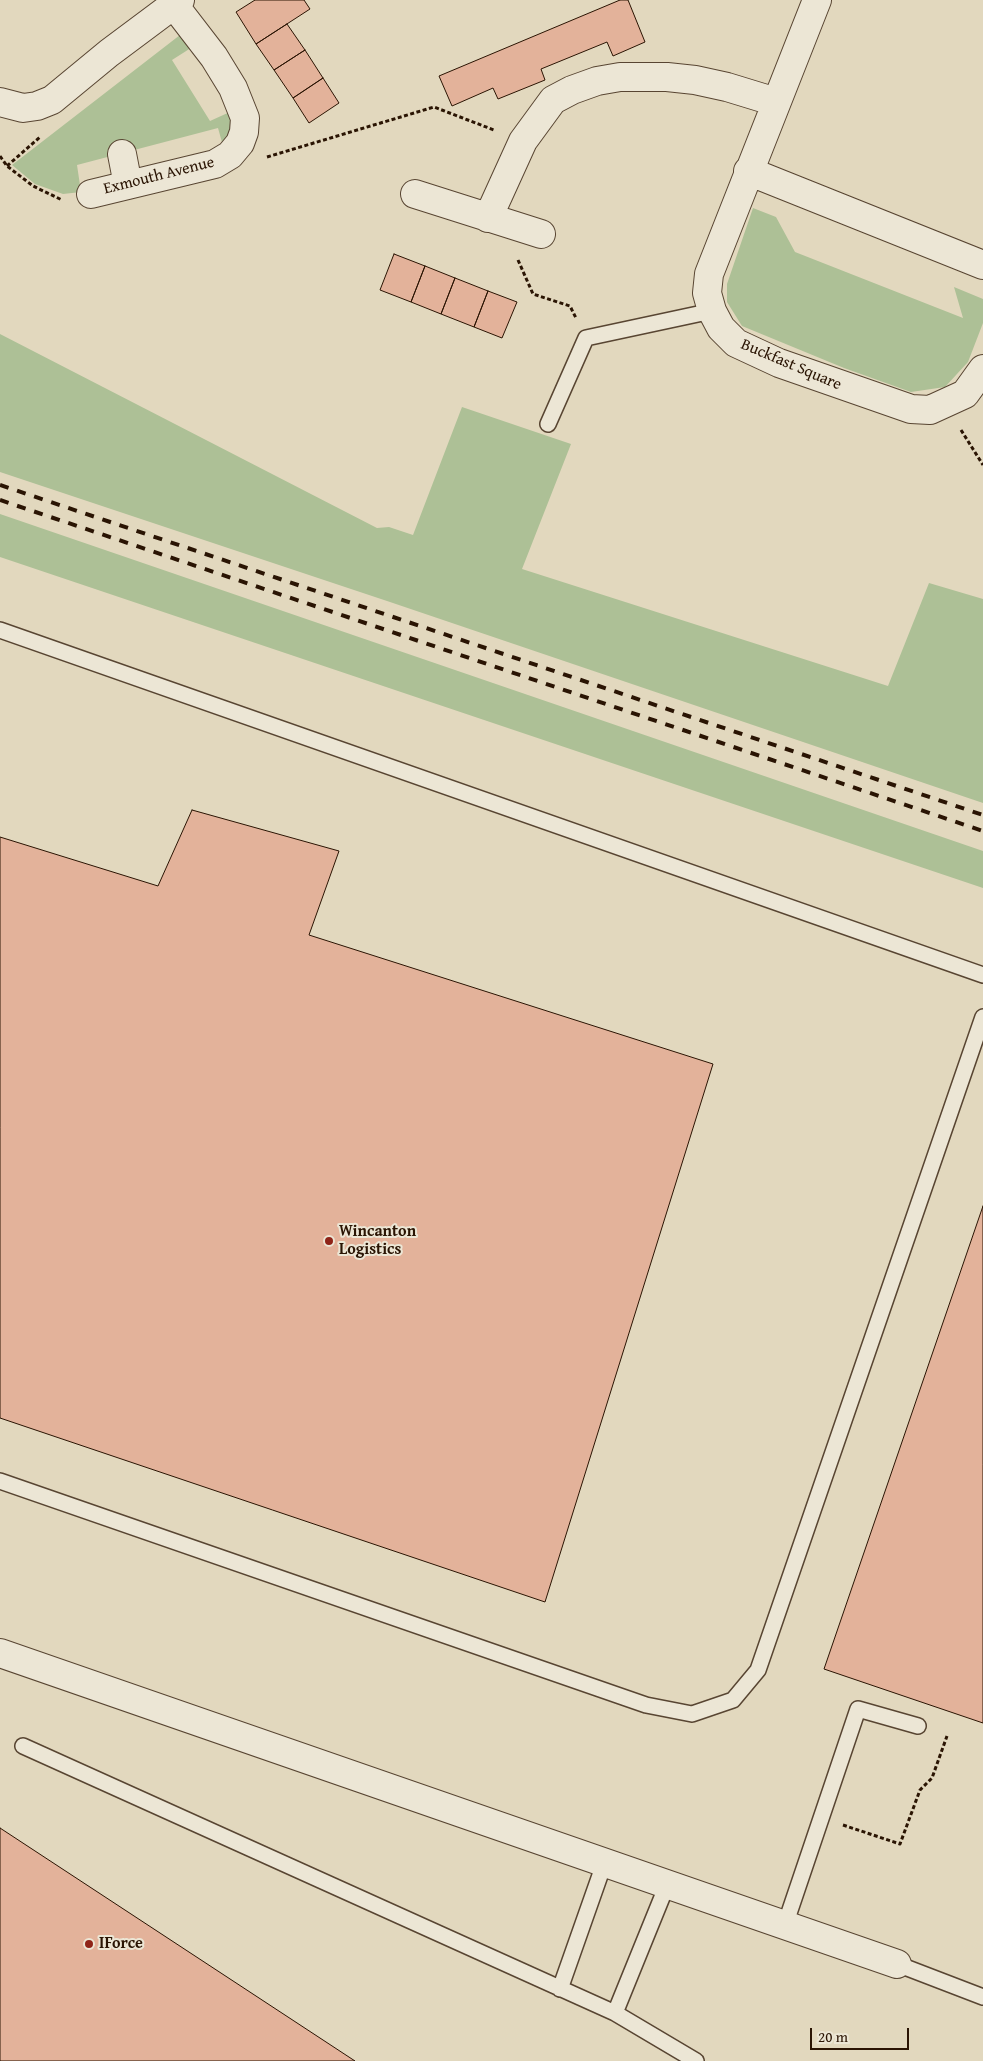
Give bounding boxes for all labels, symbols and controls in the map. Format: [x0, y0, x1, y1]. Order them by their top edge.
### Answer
street label: Exmouth Avenue [102, 153, 216, 199]
street label: Buckfast Square [738, 335, 844, 395]
place label: Wincanton Logistics [339, 1222, 416, 1260]
marker: Wincanton Logistics [323, 1235, 335, 1247]
place label: IForce [99, 1934, 143, 1954]
marker: IForce [83, 1938, 95, 1950]
scale bar [813, 2018, 912, 2050]
text: 20 m [818, 2026, 848, 2047]

